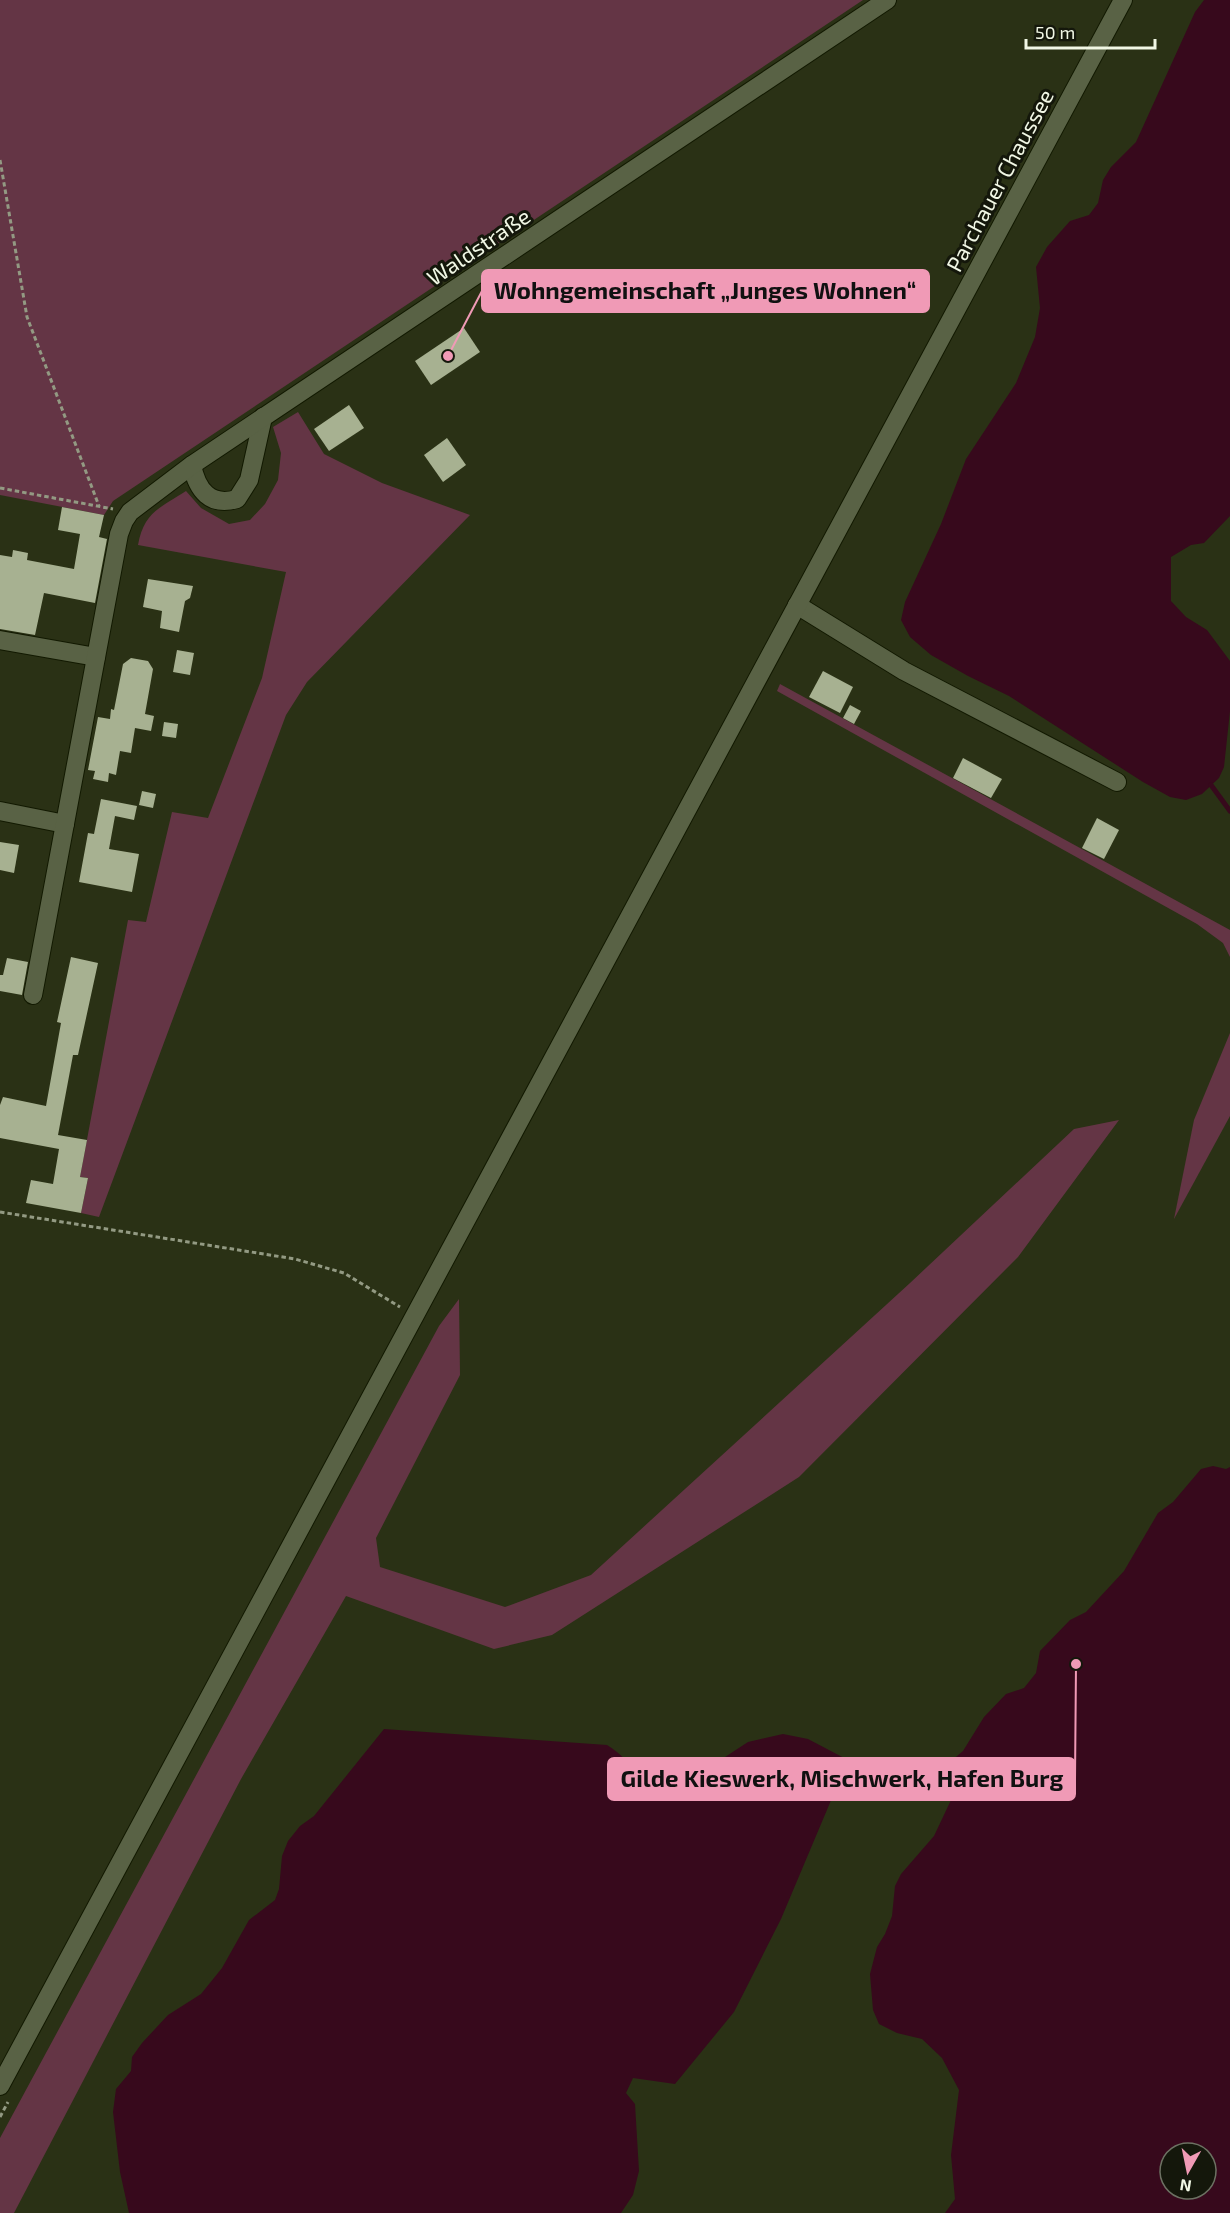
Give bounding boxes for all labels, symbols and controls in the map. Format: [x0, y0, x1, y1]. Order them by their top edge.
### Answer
scale bar [1026, 12, 1155, 50]
text: 50 m [1035, 21, 1075, 43]
street label: Parchauer Chaussee [940, 84, 1058, 276]
street label: Waldstraße [421, 202, 535, 290]
callout: Wohngemeinschaft „Junges Wohnen“ [482, 270, 929, 312]
text: Wohngemeinschaft „Junges Wohnen“ [494, 275, 916, 304]
callout: Gilde Kieswerk, Mischwerk, Hafen Burg [608, 1758, 1075, 1800]
text: Gilde Kieswerk, Mischwerk, Hafen Burg [621, 1763, 1063, 1792]
north arrow [1158, 2141, 1218, 2201]
text: N [1178, 2176, 1193, 2197]

